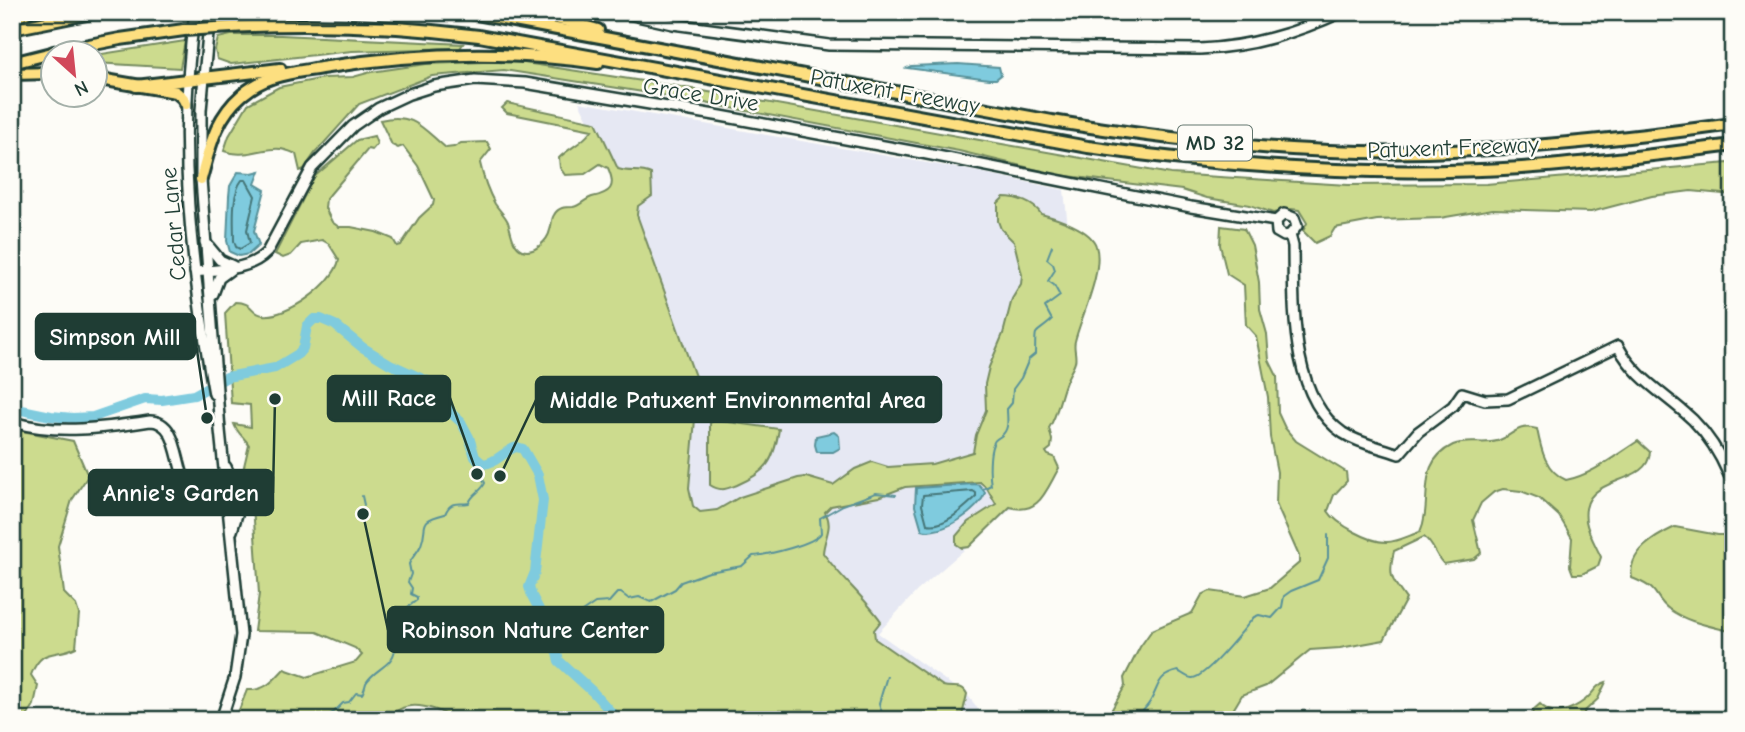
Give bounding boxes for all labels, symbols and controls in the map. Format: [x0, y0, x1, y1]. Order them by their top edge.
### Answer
north arrow [38, 38, 108, 108]
street label: Patuxent Freeway [808, 63, 982, 120]
street label: Grace Drive [641, 72, 761, 117]
text: N [71, 76, 92, 101]
road number: MD 32 [1178, 125, 1252, 160]
street label: Patuxent Freeway [1367, 131, 1540, 164]
street label: Cedar Lane [155, 166, 192, 282]
callout: Simpson Mill [36, 314, 195, 359]
text: Simpson Mill [49, 323, 181, 351]
callout: Mill Race [328, 376, 450, 421]
callout: Middle Patuxent Environmental Area [536, 377, 941, 422]
text: Mill Race [342, 384, 436, 412]
text: Middle Patuxent Environmental Area [550, 386, 926, 414]
callout: Annie's Garden [89, 470, 273, 515]
text: Annie's Garden [103, 479, 259, 507]
callout: Robinson Nature Center [388, 607, 663, 652]
text: Robinson Nature Center [401, 616, 649, 644]

